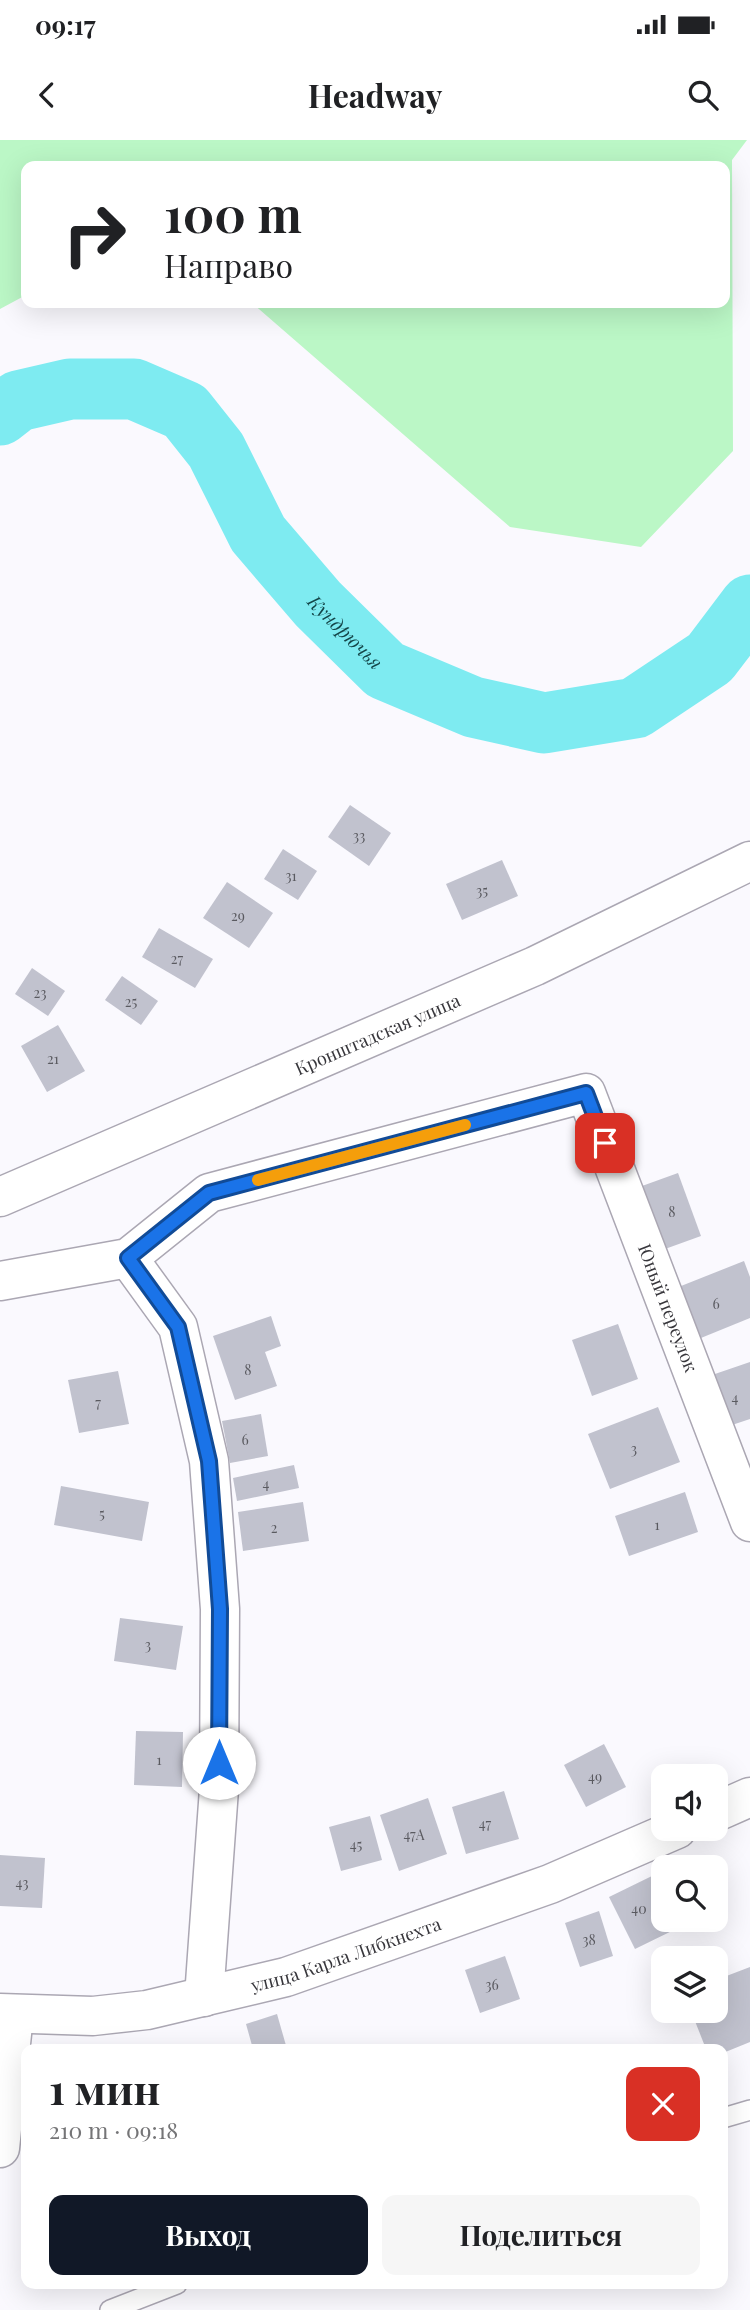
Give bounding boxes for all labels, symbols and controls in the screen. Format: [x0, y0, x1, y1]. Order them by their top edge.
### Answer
text: 09:17 [35, 7, 95, 42]
text: Headway [308, 73, 442, 116]
icon: back [28, 76, 66, 114]
icon: search [684, 76, 722, 114]
text: 100 m [164, 180, 302, 245]
icon: right [49, 189, 140, 280]
text: Направо [164, 243, 293, 286]
water label: Кундрючья [302, 588, 389, 675]
house number: 33 [353, 826, 365, 845]
house number: 31 [285, 866, 297, 885]
house number: 35 [476, 881, 488, 900]
house number: 29 [231, 906, 245, 925]
house number: 27 [171, 949, 184, 968]
house number: 23 [33, 983, 47, 1002]
street label: Кронштадская улица [291, 988, 464, 1080]
house number: 25 [125, 992, 137, 1011]
house number: 21 [47, 1049, 59, 1068]
pin [575, 1113, 635, 1173]
icon: arrive [586, 1124, 624, 1162]
house number: 8 [668, 1202, 676, 1221]
street label: Юный переулок [633, 1240, 704, 1376]
house number: 6 [712, 1294, 720, 1313]
house number: 8 [244, 1360, 252, 1379]
house number: 4 [732, 1388, 739, 1407]
house number: 7 [95, 1393, 101, 1412]
house number: 6 [241, 1430, 249, 1449]
house number: 3 [631, 1439, 637, 1458]
house number: 4 [263, 1474, 270, 1493]
house number: 5 [99, 1504, 105, 1523]
house number: 1 [654, 1515, 660, 1534]
house number: 2 [271, 1518, 278, 1537]
house number: 3 [145, 1635, 151, 1654]
position arrow [182, 1726, 256, 1800]
house number: 1 [156, 1750, 162, 1769]
map controls [651, 1764, 728, 2023]
button: sound [651, 1764, 728, 1841]
house number: 49 [588, 1767, 602, 1786]
house number: 47 [479, 1814, 492, 1833]
house number: 47А [403, 1825, 425, 1844]
house number: 45 [350, 1835, 363, 1854]
button: search [651, 1855, 728, 1932]
house number: 43 [16, 1873, 28, 1892]
house number: 40 [631, 1899, 647, 1918]
street label: улица Карла Либкнехта [247, 1911, 444, 1997]
house number: 38 [582, 1930, 596, 1949]
button: layers [651, 1946, 728, 2023]
house number: 36 [485, 1975, 499, 1994]
text: 1 мин [49, 2060, 160, 2116]
button: close [626, 2067, 700, 2141]
text: 210 m · 09:18 [49, 2114, 178, 2145]
button: Выход [49, 2195, 368, 2275]
button: Поделиться [382, 2195, 700, 2275]

